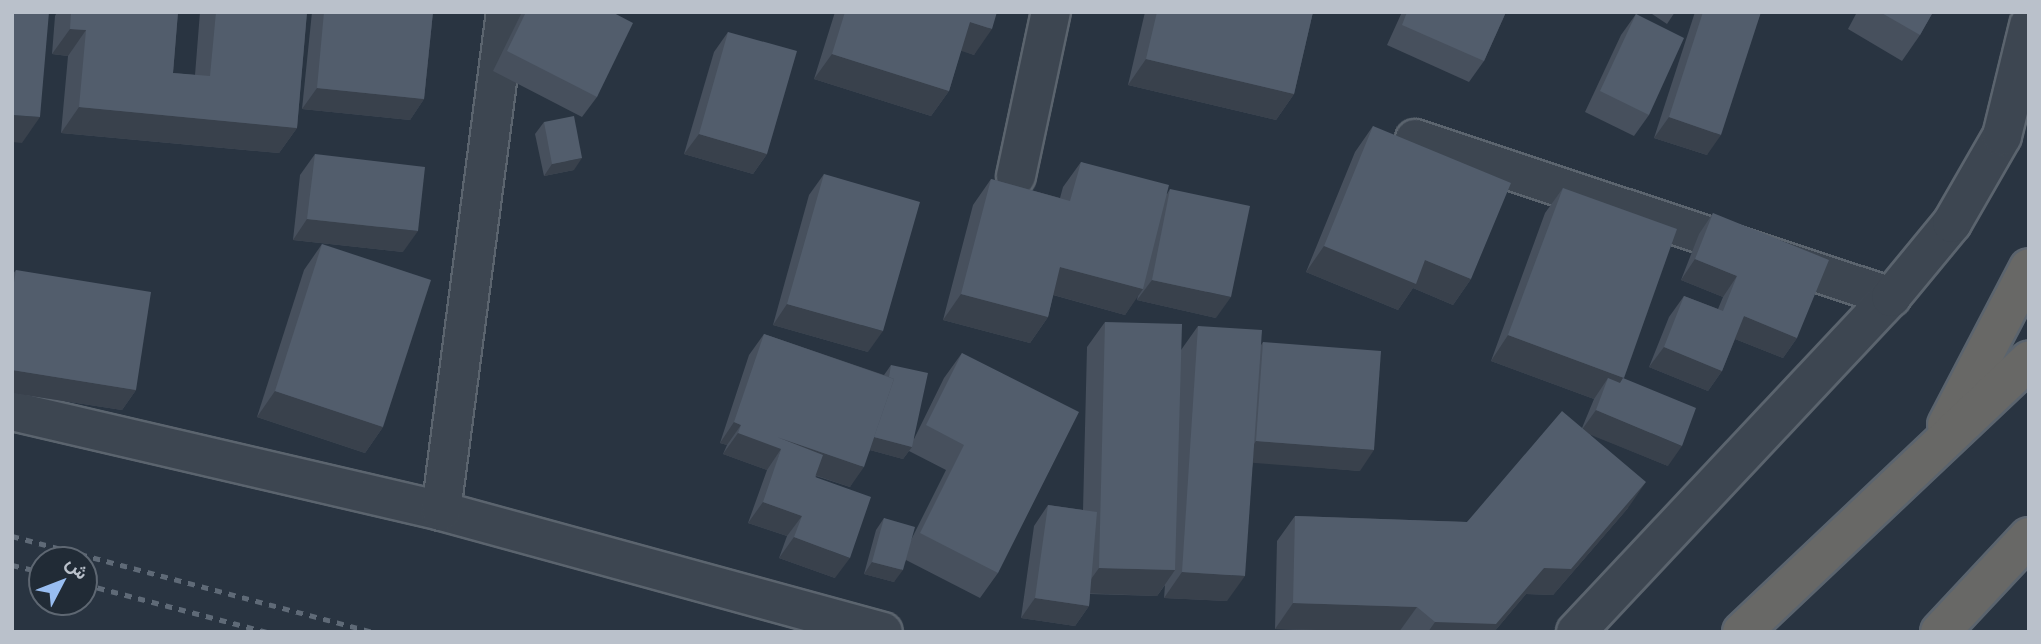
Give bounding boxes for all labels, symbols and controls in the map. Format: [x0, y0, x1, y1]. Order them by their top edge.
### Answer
north arrow [28, 546, 98, 616]
text: ش [61, 552, 94, 584]

